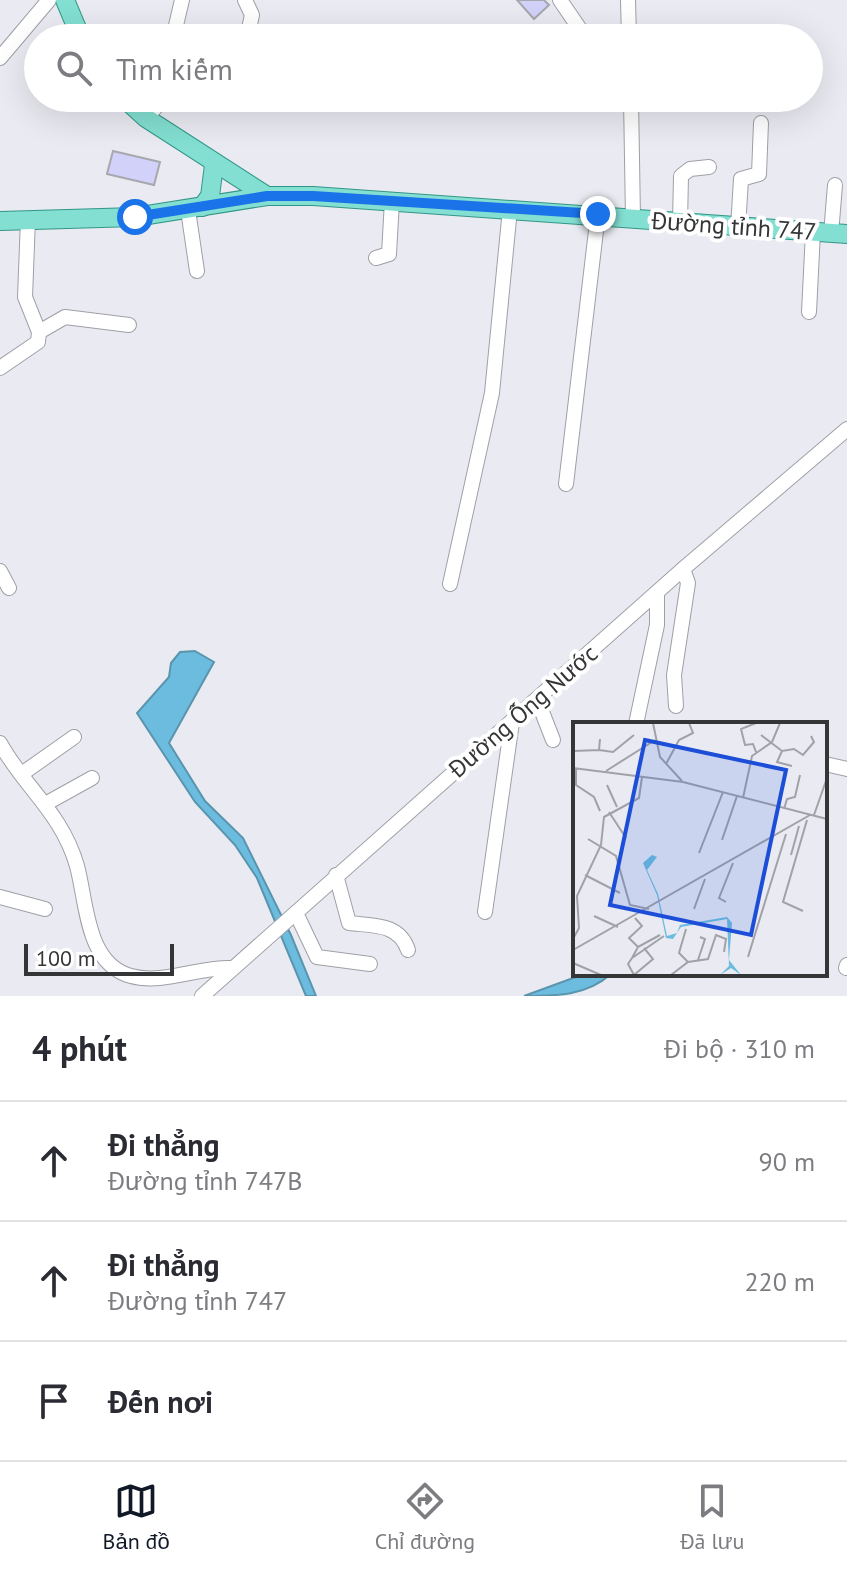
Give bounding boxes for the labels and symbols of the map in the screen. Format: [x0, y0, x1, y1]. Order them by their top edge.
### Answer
route end [580, 196, 616, 232]
route start [117, 199, 153, 235]
street label: Đường tỉnh 747 [649, 205, 818, 247]
street label: Đường Ống Nước [441, 638, 604, 785]
inset map [573, 722, 827, 976]
scale bar [24, 940, 174, 976]

